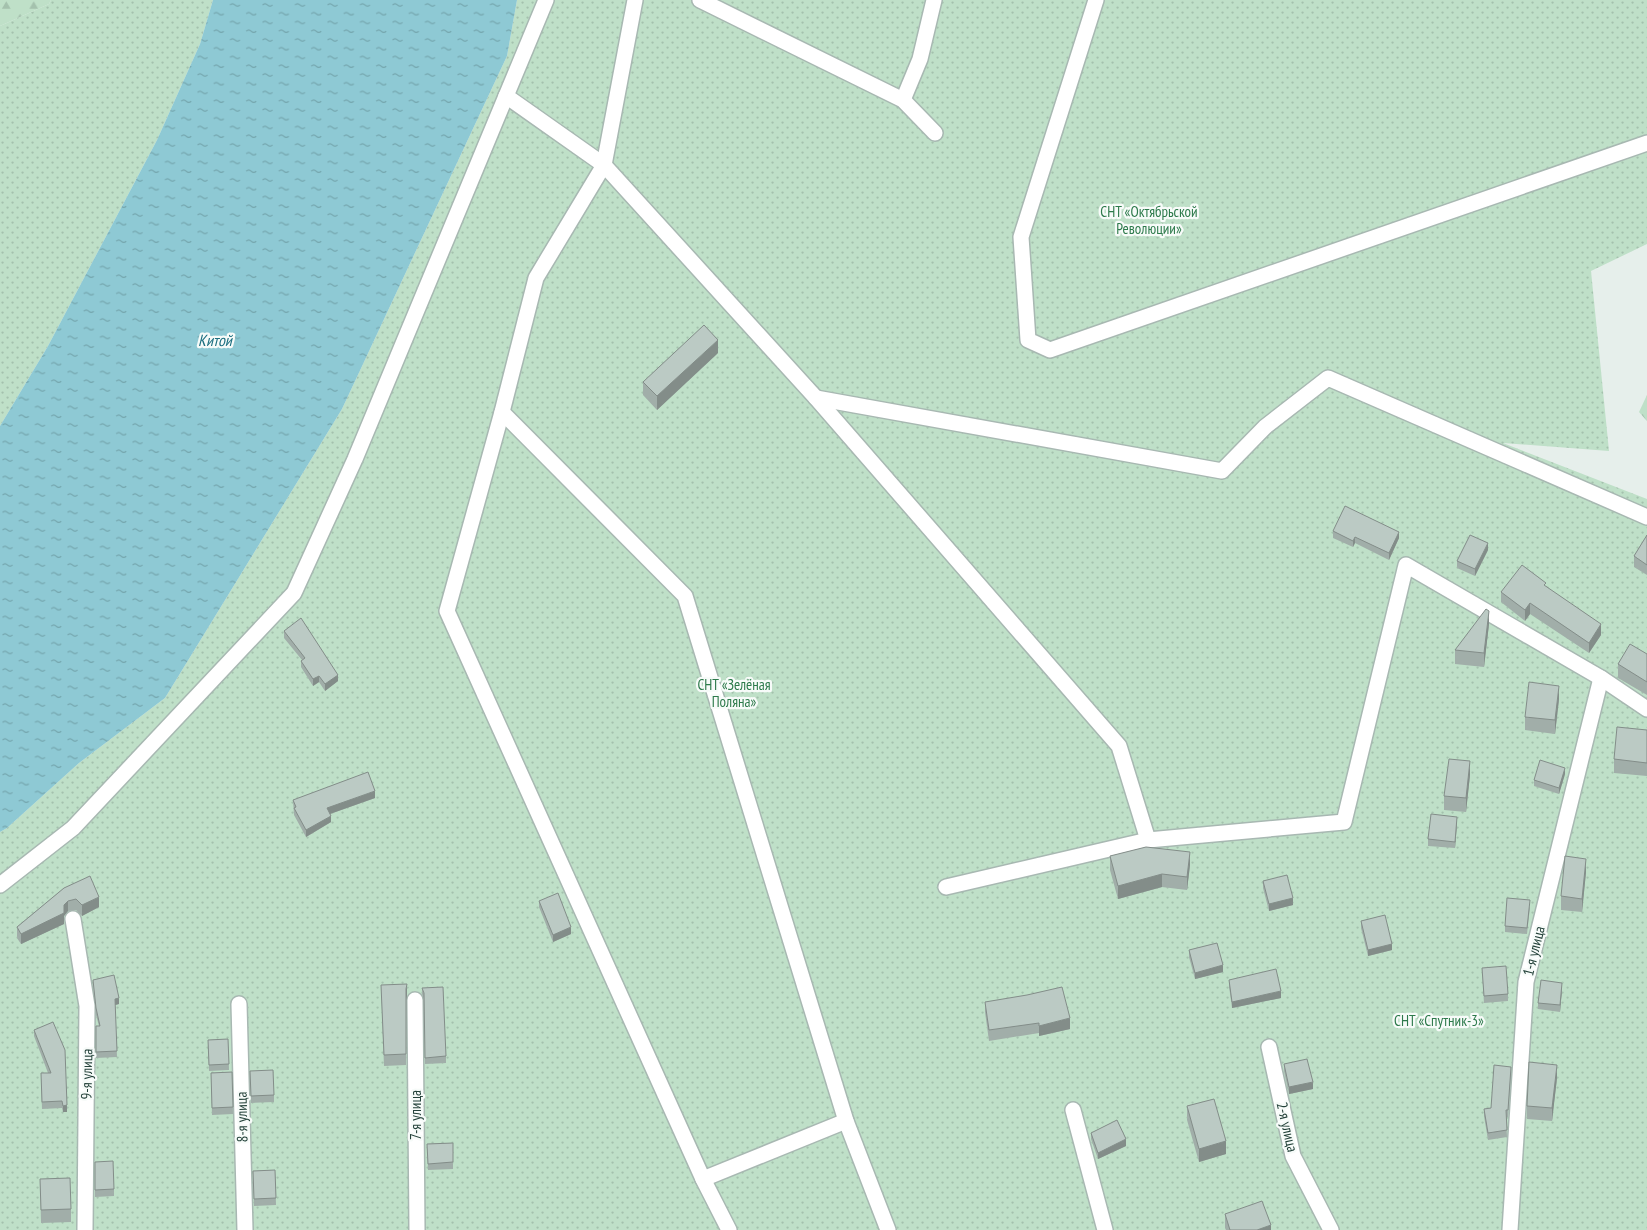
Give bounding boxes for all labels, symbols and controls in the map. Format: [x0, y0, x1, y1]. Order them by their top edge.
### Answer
park label: СНТ «Октябрьской Революции» [1100, 202, 1198, 238]
water label: Китой [198, 330, 234, 350]
park label: СНТ «Зелёная Поляна» [697, 675, 771, 711]
street label: 1-я улица [1518, 924, 1549, 978]
park label: СНТ «Спутник-3» [1394, 1011, 1484, 1030]
street label: 9-я улица [77, 1048, 96, 1100]
street label: 7-я улица [406, 1090, 425, 1140]
street label: 8-я улица [232, 1091, 251, 1143]
street label: 2-я улица [1273, 1100, 1302, 1154]

